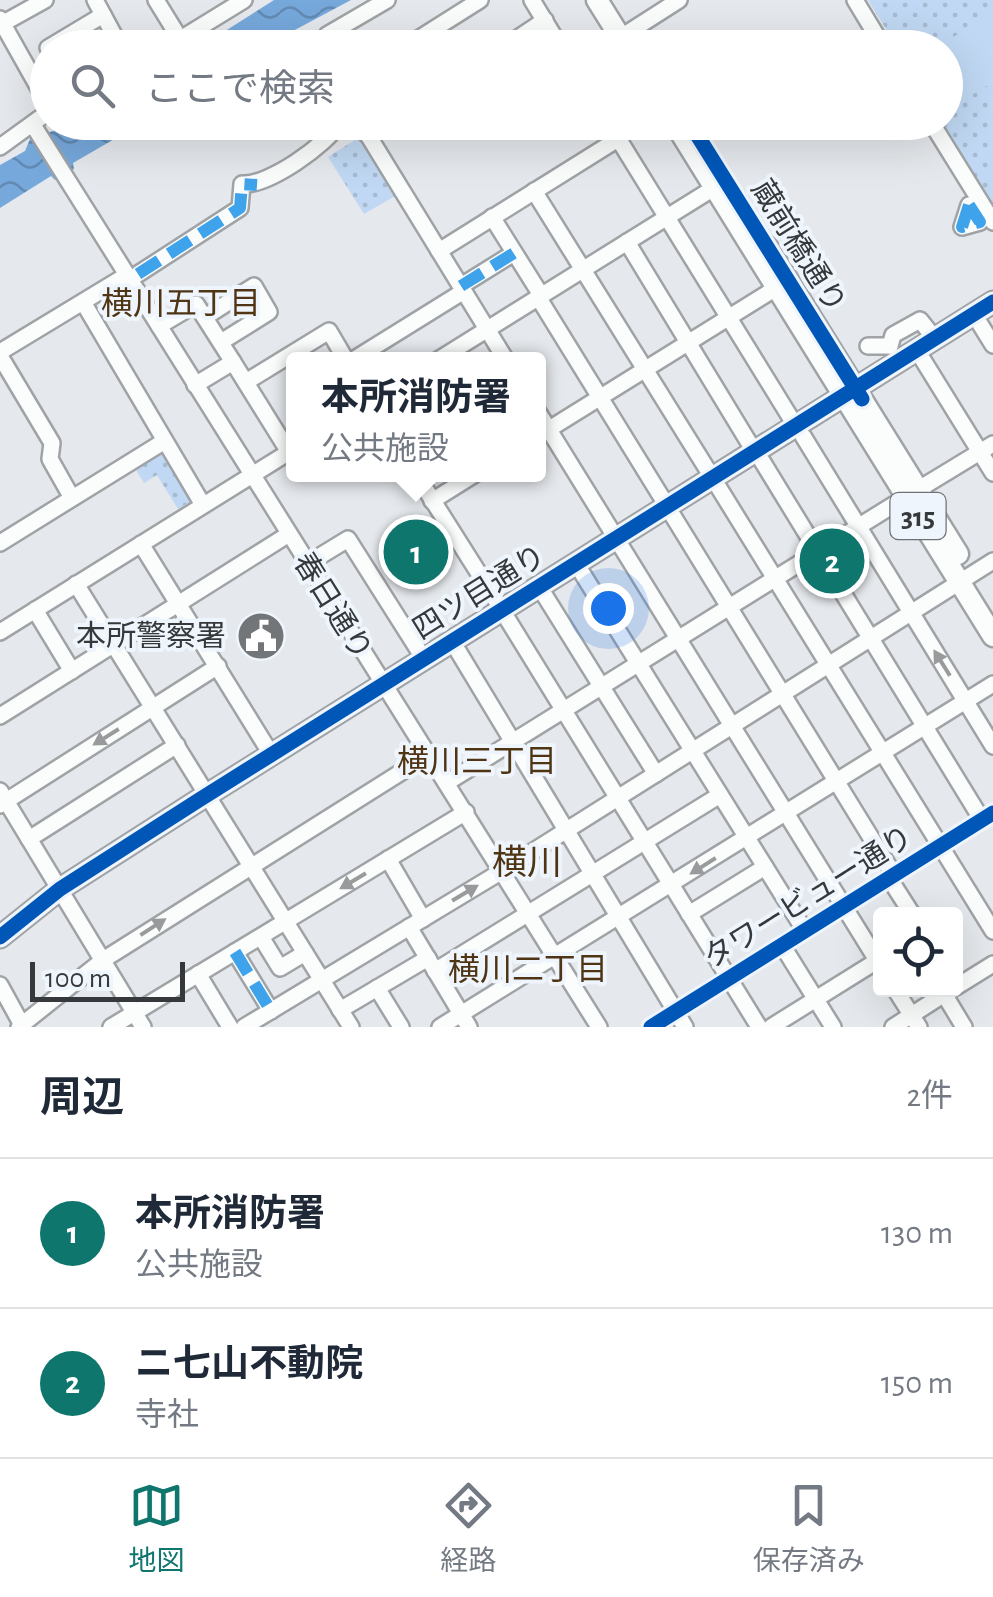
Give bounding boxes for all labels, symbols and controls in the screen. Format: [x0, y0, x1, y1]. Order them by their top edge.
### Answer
search box [30, 30, 963, 140]
icon: search [65, 58, 120, 113]
text: ここで検索 [145, 71, 335, 109]
street label: 蔵前橋通り [746, 174, 852, 318]
district label: 横川五丁目 [101, 287, 261, 320]
popup [286, 352, 546, 482]
text: 本所消防署 [321, 380, 511, 418]
text: 公共施設 [321, 433, 449, 465]
road number: 315 [890, 493, 946, 539]
pin: 1 [384, 514, 448, 590]
pin: 2 [800, 524, 864, 598]
street label: 四ツ目通り [407, 540, 551, 645]
street label: 春日通り [288, 547, 378, 665]
your location [583, 583, 634, 634]
public building icon: 本所警察署 [235, 610, 287, 662]
place label: 本所警察署 [76, 620, 226, 652]
one-way arrow [934, 649, 951, 677]
one-way arrow [92, 728, 120, 746]
district label: 横川三丁目 [397, 745, 557, 778]
street label: タワービュー通り [698, 821, 918, 974]
district label: 横川 [492, 844, 562, 881]
one-way arrow [689, 856, 716, 875]
one-way arrow [339, 872, 367, 889]
one-way arrow [451, 885, 479, 903]
map controls [873, 907, 963, 997]
button: locate [873, 907, 963, 997]
one-way arrow [140, 919, 167, 937]
district label: 横川二丁目 [448, 953, 608, 986]
scale bar [30, 957, 185, 1001]
text: 100 m [45, 965, 111, 993]
text: 周辺 [40, 1077, 124, 1119]
text: 2件 [906, 1080, 953, 1112]
text: 本所消防署 [135, 1196, 325, 1234]
text: 1 [67, 1217, 78, 1249]
text: 130 m [881, 1217, 953, 1249]
text: 公共施設 [135, 1249, 263, 1281]
text: ニ七山不動院 [135, 1346, 363, 1384]
text: 2 [65, 1367, 80, 1399]
text: 150 m [881, 1367, 953, 1399]
text: 寺社 [135, 1399, 199, 1431]
tab: 地図 [128, 1478, 184, 1579]
tab: 経路 [440, 1478, 497, 1579]
tab: 保存済み [753, 1478, 865, 1579]

